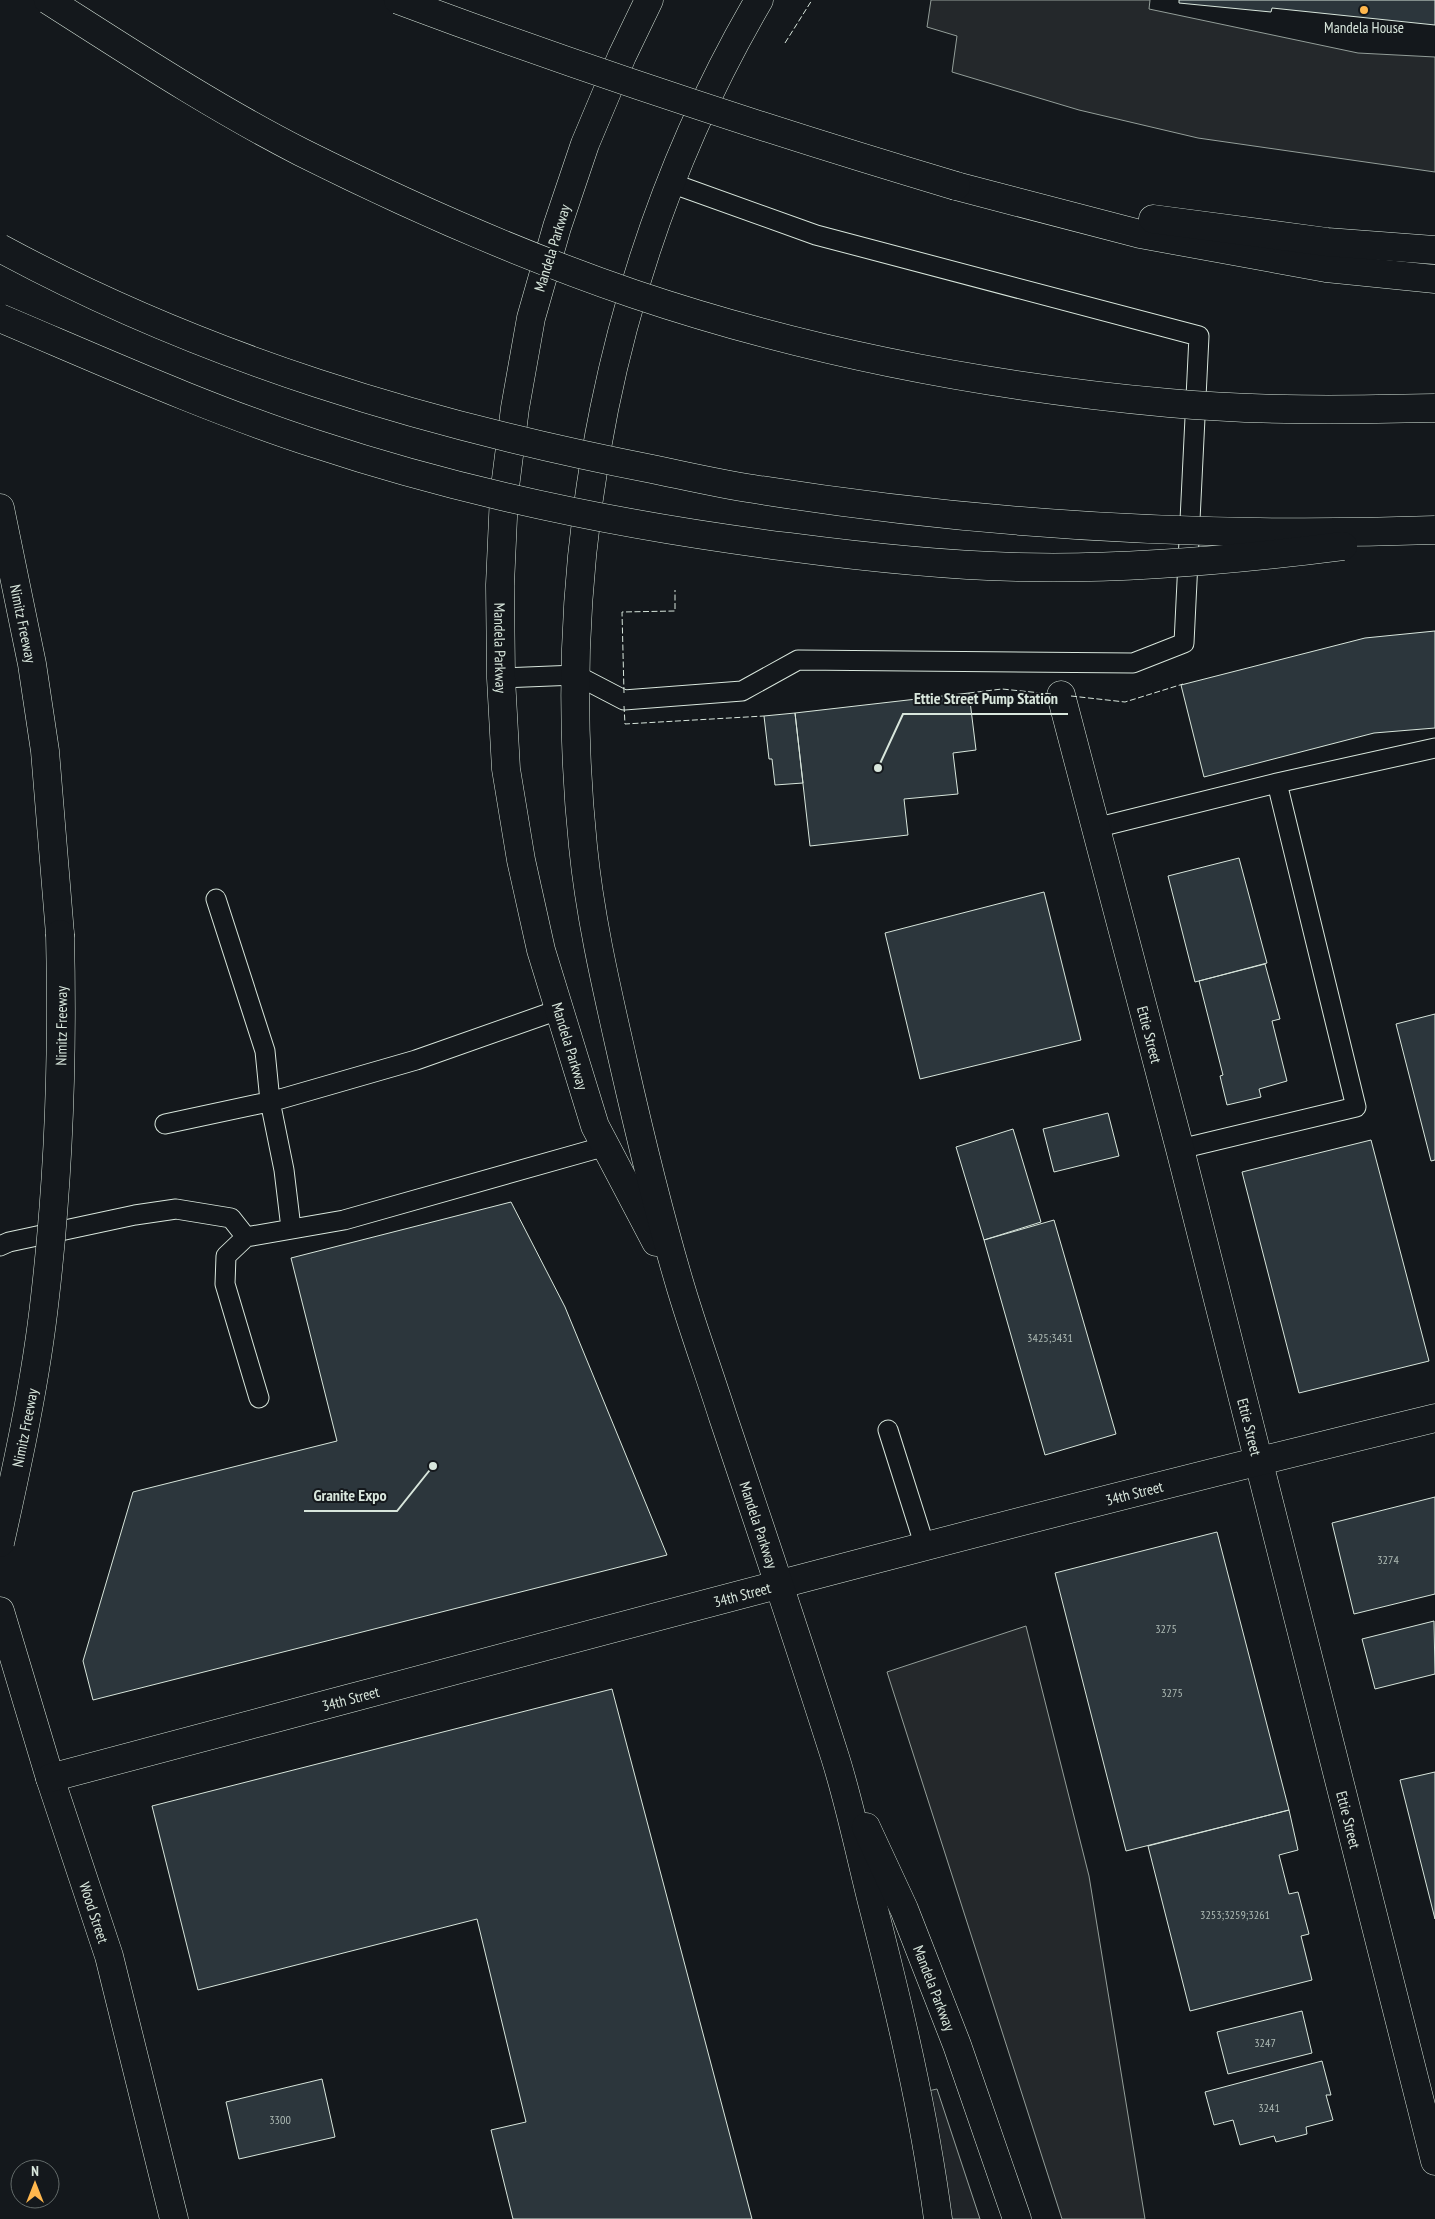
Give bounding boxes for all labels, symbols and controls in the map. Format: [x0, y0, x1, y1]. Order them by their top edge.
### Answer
marker: Mandela House [1358, 4, 1370, 16]
place label: Mandela House [1324, 18, 1404, 37]
street label: Mandela Parkway [530, 202, 574, 294]
street label: Nimitz Freeway [6, 583, 41, 665]
street label: Mandela Parkway [491, 603, 511, 694]
callout: Ettie Street Pump Station [903, 683, 1068, 714]
text: Ettie Street Pump Station [914, 688, 1058, 708]
street label: Nimitz Freeway [51, 986, 70, 1066]
street label: Mandela Parkway [548, 1000, 593, 1092]
street label: Ettie Street [1133, 1004, 1167, 1065]
house number: 3425;3431 [1027, 1330, 1073, 1345]
street label: Nimitz Freeway [7, 1386, 41, 1469]
street label: Ettie Street [1234, 1396, 1266, 1458]
street label: 34th Street [1103, 1476, 1165, 1509]
street label: Mandela Parkway [736, 1479, 783, 1571]
callout: Granite Expo [304, 1480, 397, 1511]
text: Granite Expo [313, 1485, 387, 1505]
house number: 3274 [1377, 1552, 1399, 1567]
street label: 34th Street [711, 1578, 773, 1611]
house number: 3275 [1155, 1621, 1177, 1636]
street label: 34th Street [320, 1681, 381, 1715]
house number: 3275 [1161, 1685, 1183, 1700]
street label: Ettie Street [1333, 1789, 1365, 1850]
street label: Wood Street [76, 1879, 114, 1946]
house number: 3253;3259;3261 [1200, 1907, 1270, 1922]
street label: Mandela Parkway [909, 1942, 960, 2034]
house number: 3247 [1254, 2035, 1276, 2050]
house number: 3241 [1258, 2100, 1280, 2115]
house number: 3300 [269, 2112, 291, 2127]
north arrow [10, 2159, 60, 2209]
text: N [31, 2162, 39, 2180]

